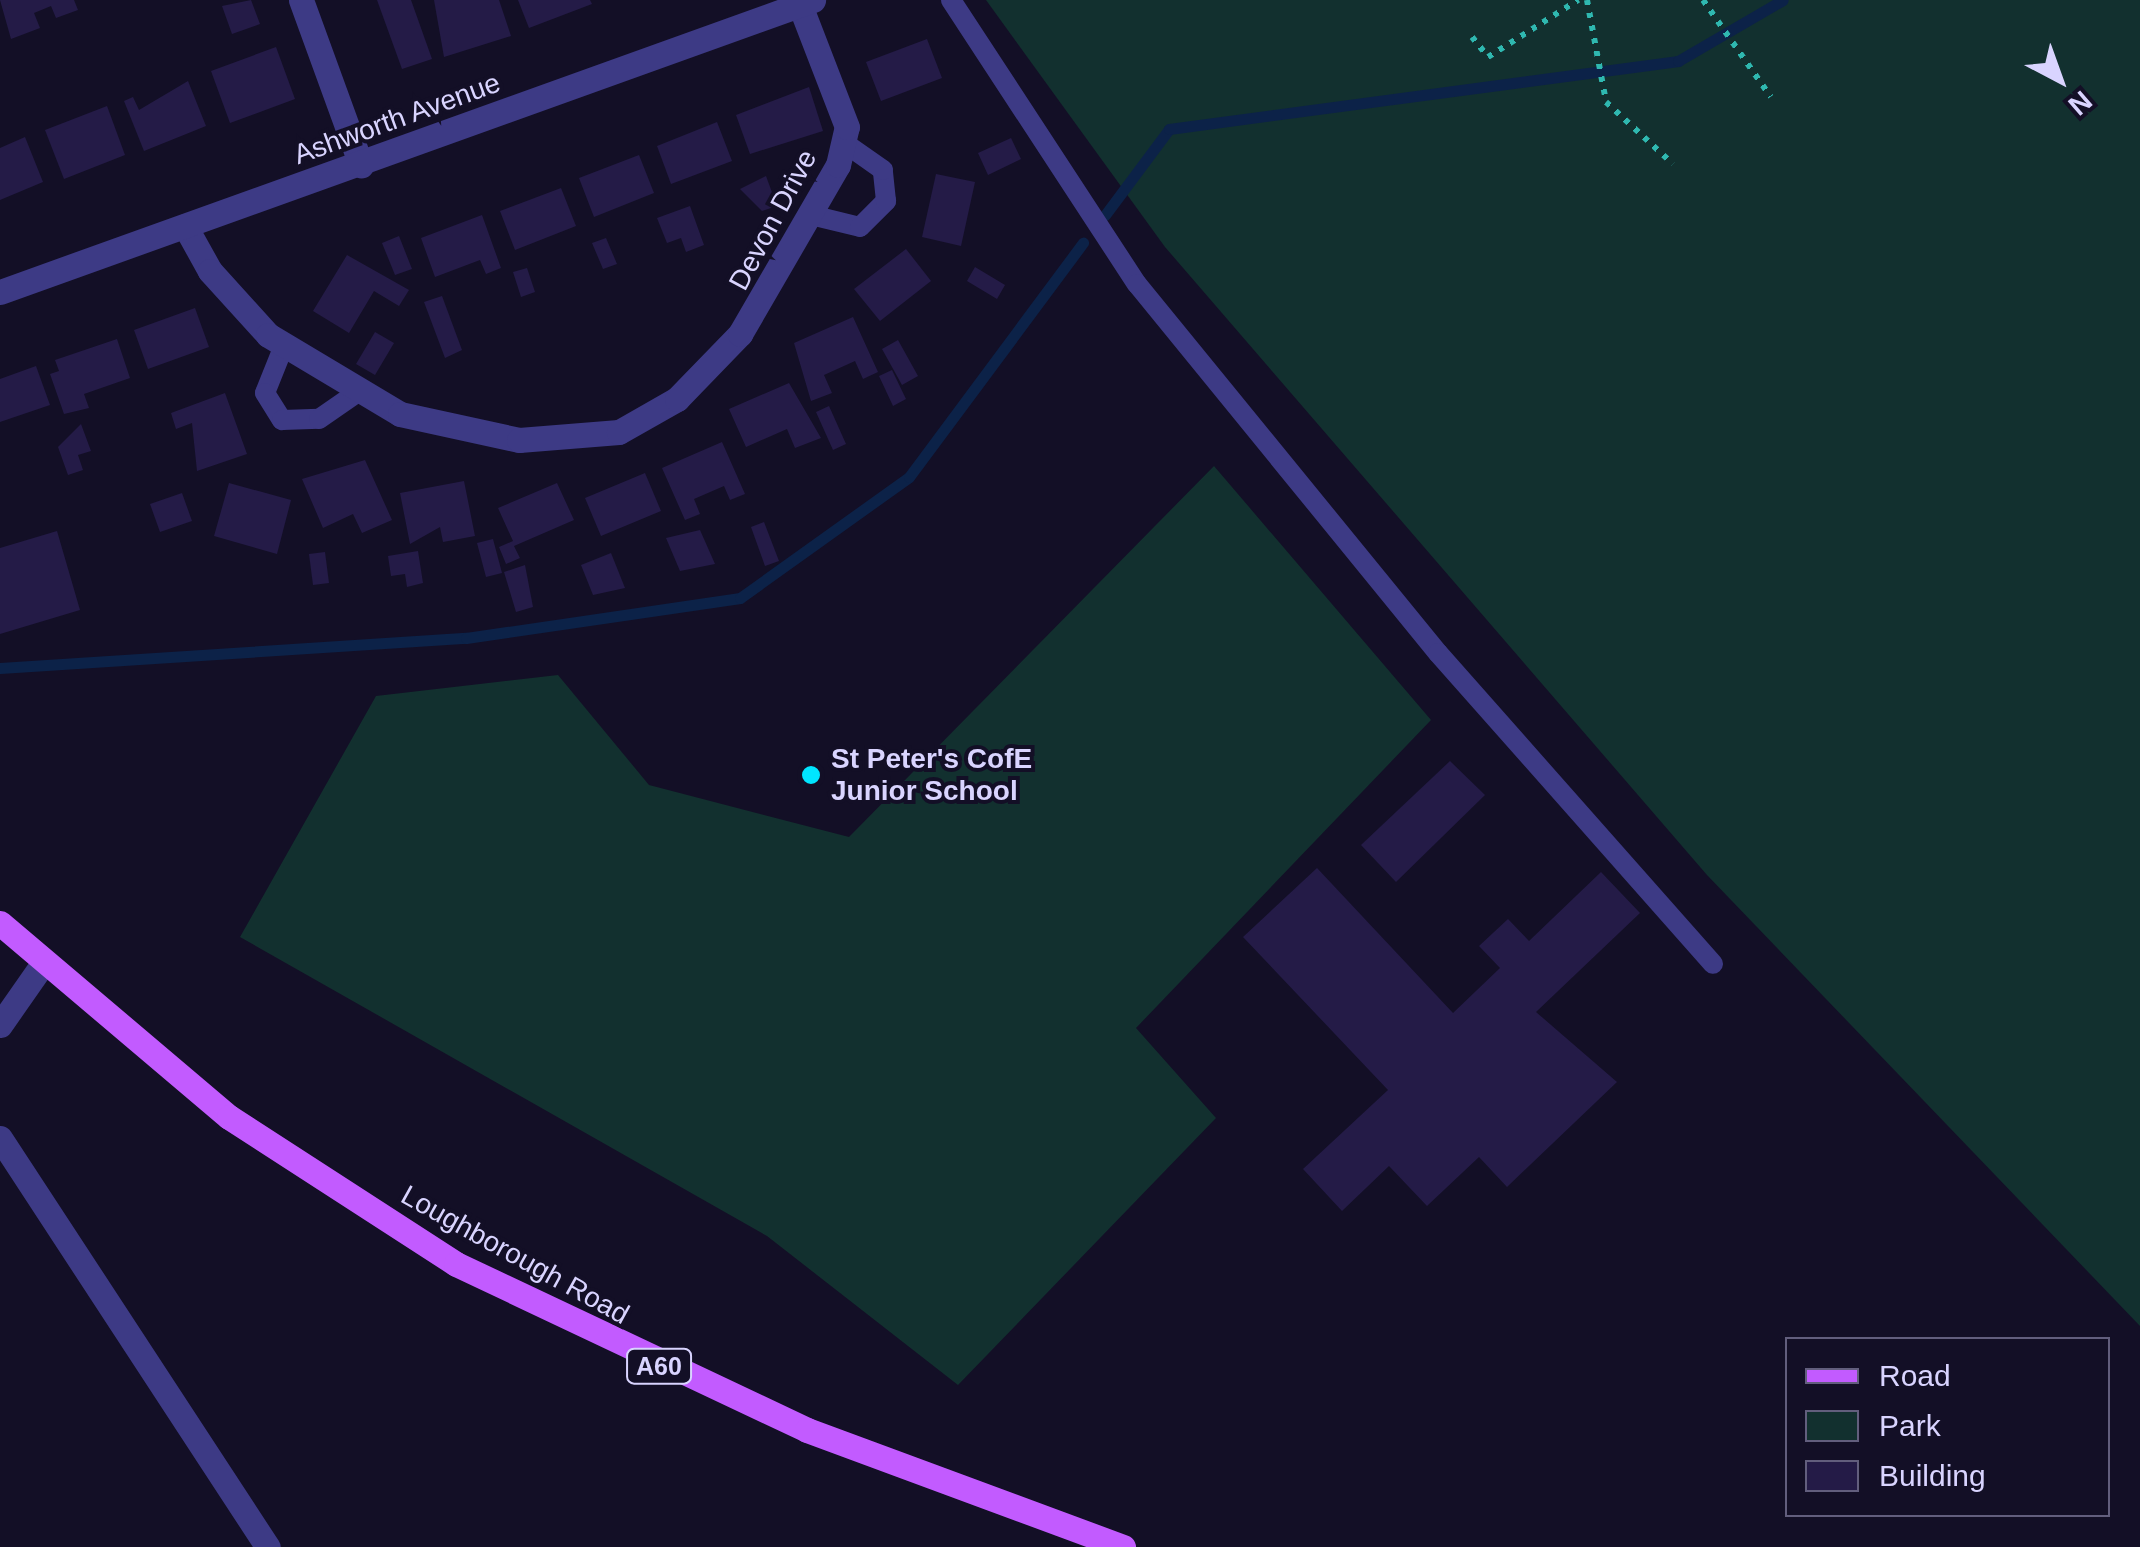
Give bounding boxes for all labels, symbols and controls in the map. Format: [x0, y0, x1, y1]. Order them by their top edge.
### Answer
north arrow [2010, 30, 2110, 130]
street label: Ashworth Avenue [288, 66, 506, 172]
text: N [2062, 85, 2098, 121]
street label: Devon Drive [722, 144, 824, 296]
place label: St Peter's CofE Junior School [831, 742, 1032, 808]
marker: St Peter's CofE Junior School [800, 764, 822, 786]
street label: Loughborough Road [395, 1178, 635, 1332]
legend [1785, 1337, 2110, 1517]
road number: A60 [624, 1346, 694, 1386]
text: Road [1879, 1359, 1951, 1392]
text: Park [1879, 1409, 1941, 1442]
text: Building [1879, 1459, 1986, 1492]

